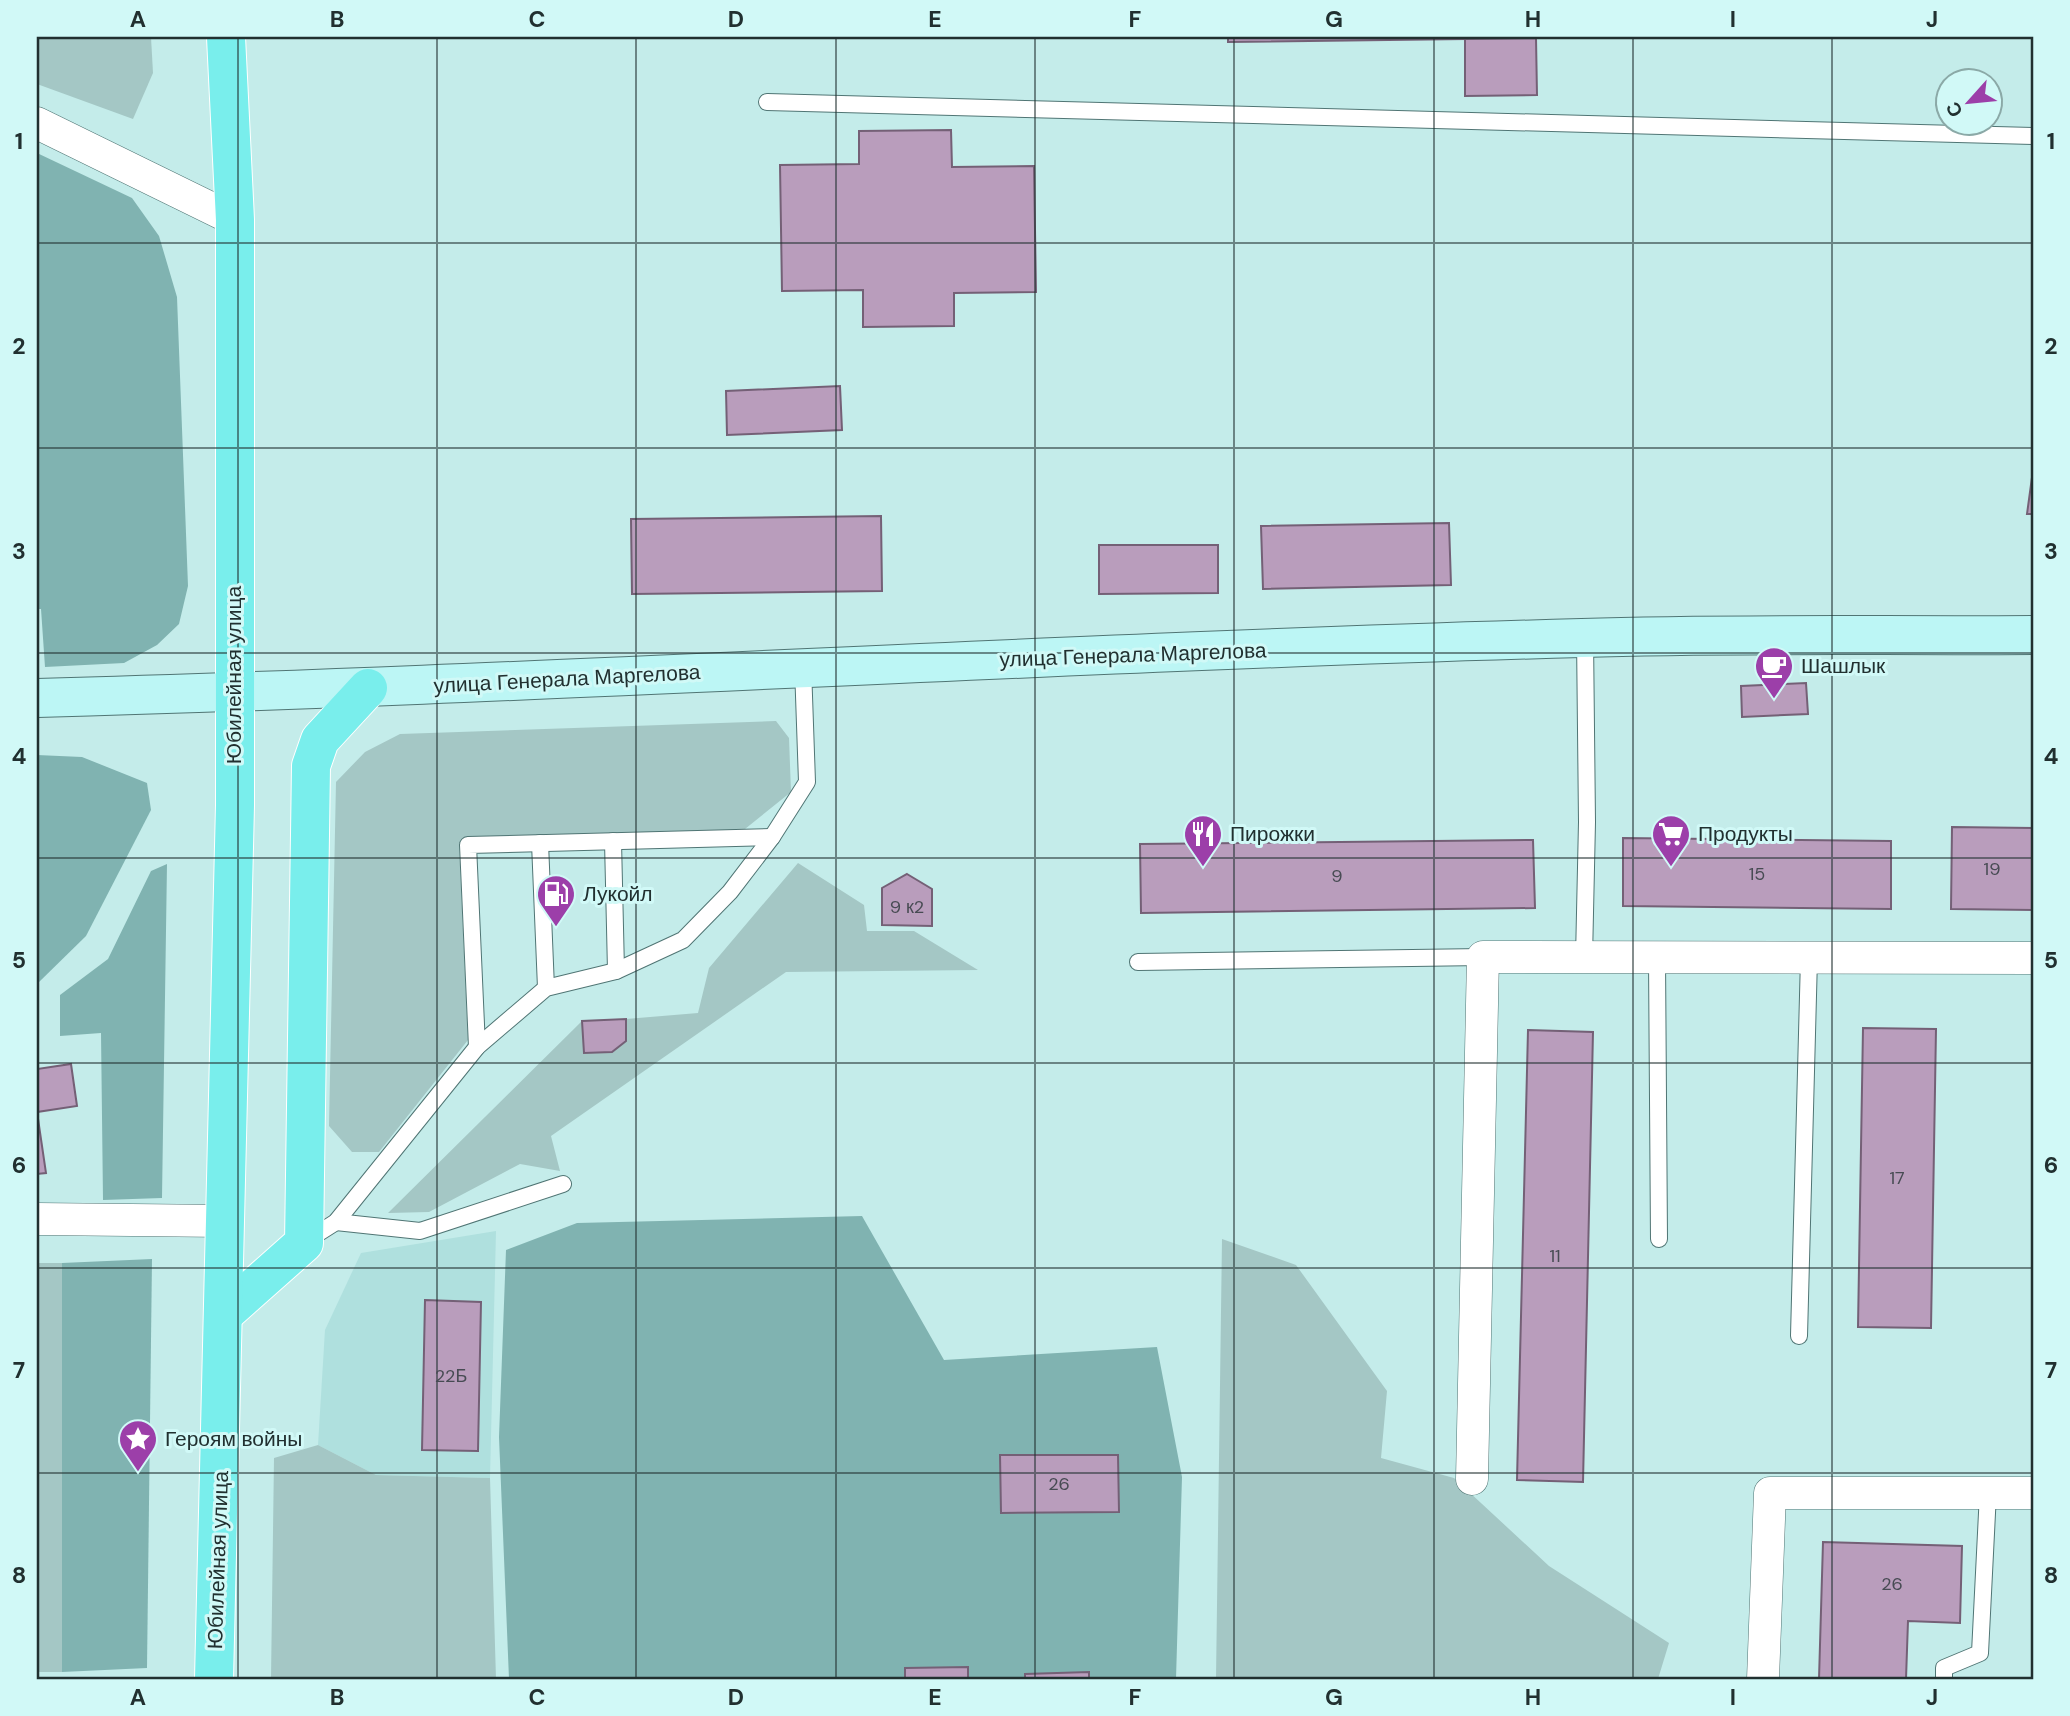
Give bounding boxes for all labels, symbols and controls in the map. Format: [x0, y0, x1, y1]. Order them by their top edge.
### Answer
text: A [130, 4, 146, 34]
text: B [330, 4, 344, 34]
text: C [529, 4, 545, 34]
text: D [728, 4, 744, 34]
text: E [928, 4, 942, 34]
text: F [1129, 4, 1142, 34]
text: G [1325, 4, 1343, 34]
text: H [1525, 4, 1541, 34]
text: I [1730, 4, 1736, 34]
text: J [1926, 4, 1938, 34]
north arrow [1934, 66, 2004, 136]
text: С [1940, 97, 1969, 121]
text: 1 [15, 126, 23, 156]
text: 1 [2047, 126, 2055, 156]
text: 2 [12, 331, 26, 361]
text: 2 [2044, 331, 2058, 361]
text: 3 [12, 536, 26, 566]
text: 3 [2044, 536, 2058, 566]
street label: Юбилейная улица [220, 585, 248, 764]
street label: улица Генерала Маргелова [999, 636, 1267, 674]
cafe icon: Шашлык [1753, 645, 1795, 700]
place label: Шашлык [1801, 652, 1886, 680]
street label: улица Генерала Маргелова [433, 658, 701, 700]
text: 4 [12, 741, 27, 771]
text: 4 [2044, 741, 2059, 771]
restaurant icon: Пирожки [1182, 813, 1224, 868]
supermarket icon: Продукты [1650, 813, 1692, 868]
place label: Пирожки [1230, 820, 1315, 848]
place label: Продукты [1698, 820, 1793, 848]
house number: 19 [1984, 857, 2000, 881]
house number: 15 [1749, 862, 1765, 886]
house number: 9 [1331, 864, 1343, 888]
fuel station icon: Лукойл [535, 873, 577, 928]
place label: Лукойл [583, 880, 653, 908]
house number: 9 к2 [890, 895, 924, 919]
text: 5 [12, 945, 26, 975]
text: 5 [2044, 945, 2058, 975]
text: 6 [12, 1150, 26, 1180]
text: 6 [2044, 1150, 2058, 1180]
house number: 17 [1889, 1166, 1905, 1190]
house number: 11 [1549, 1244, 1561, 1268]
text: 7 [13, 1355, 25, 1385]
text: 7 [2045, 1355, 2057, 1385]
house number: 22Б [435, 1364, 467, 1388]
place icon: Героям войны [117, 1418, 159, 1473]
place label: Героям войны [165, 1425, 302, 1453]
street label: Юбилейная улица [201, 1470, 235, 1650]
house number: 26 [1048, 1472, 1070, 1496]
text: 8 [12, 1560, 26, 1590]
text: 8 [2044, 1560, 2058, 1590]
house number: 26 [1881, 1572, 1903, 1596]
text: A [130, 1682, 146, 1712]
text: B [330, 1682, 344, 1712]
text: C [529, 1682, 545, 1712]
text: D [728, 1682, 744, 1712]
text: E [928, 1682, 942, 1712]
text: F [1129, 1682, 1142, 1712]
text: G [1325, 1682, 1343, 1712]
text: H [1525, 1682, 1541, 1712]
text: I [1730, 1682, 1736, 1712]
text: J [1926, 1682, 1938, 1712]

